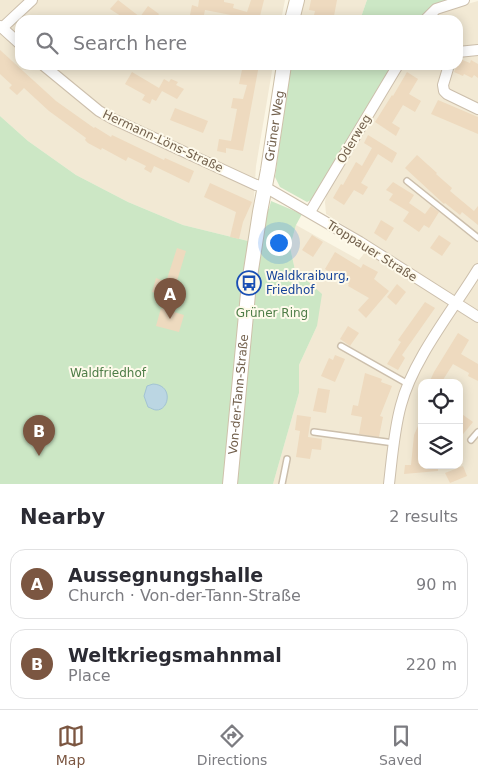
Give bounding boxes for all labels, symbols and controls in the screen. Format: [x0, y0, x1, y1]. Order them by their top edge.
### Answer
search box [15, 15, 463, 70]
icon: search [33, 29, 61, 57]
text: Search here [73, 32, 187, 54]
street label: Grüner Weg [262, 89, 287, 163]
street label: Hermann-Löns-Straße [101, 107, 225, 175]
street label: Oderweg [334, 112, 374, 166]
street label: Troppauer Straße [324, 217, 420, 284]
your location [266, 230, 292, 256]
place label: Waldkraiburg, Friedhof [266, 269, 349, 297]
bus stop icon: Waldkraiburg, Friedhof [236, 270, 262, 296]
pin: A [154, 278, 186, 319]
park label: Grüner Ring [236, 306, 308, 320]
street label: Von-der-Tann-Straße [226, 334, 251, 455]
park label: Waldfriedhof [70, 366, 147, 380]
map controls [418, 379, 463, 469]
button: locate [418, 379, 463, 424]
pin: B [23, 415, 55, 456]
button: layers [418, 424, 463, 469]
text: Nearby [20, 505, 105, 529]
text: 2 results [389, 507, 458, 526]
text: Aussegnungshalle [68, 564, 263, 586]
text: A [31, 575, 43, 594]
text: 90 m [416, 575, 457, 594]
text: Church · Von-der-Tann-Straße [68, 586, 301, 605]
text: Weltkriegsmahnmal [68, 644, 282, 666]
text: B [31, 655, 43, 674]
text: 220 m [406, 655, 457, 674]
text: Place [68, 666, 111, 685]
tab: Map [56, 722, 85, 768]
tab: Directions [197, 722, 267, 768]
tab: Saved [379, 722, 422, 768]

